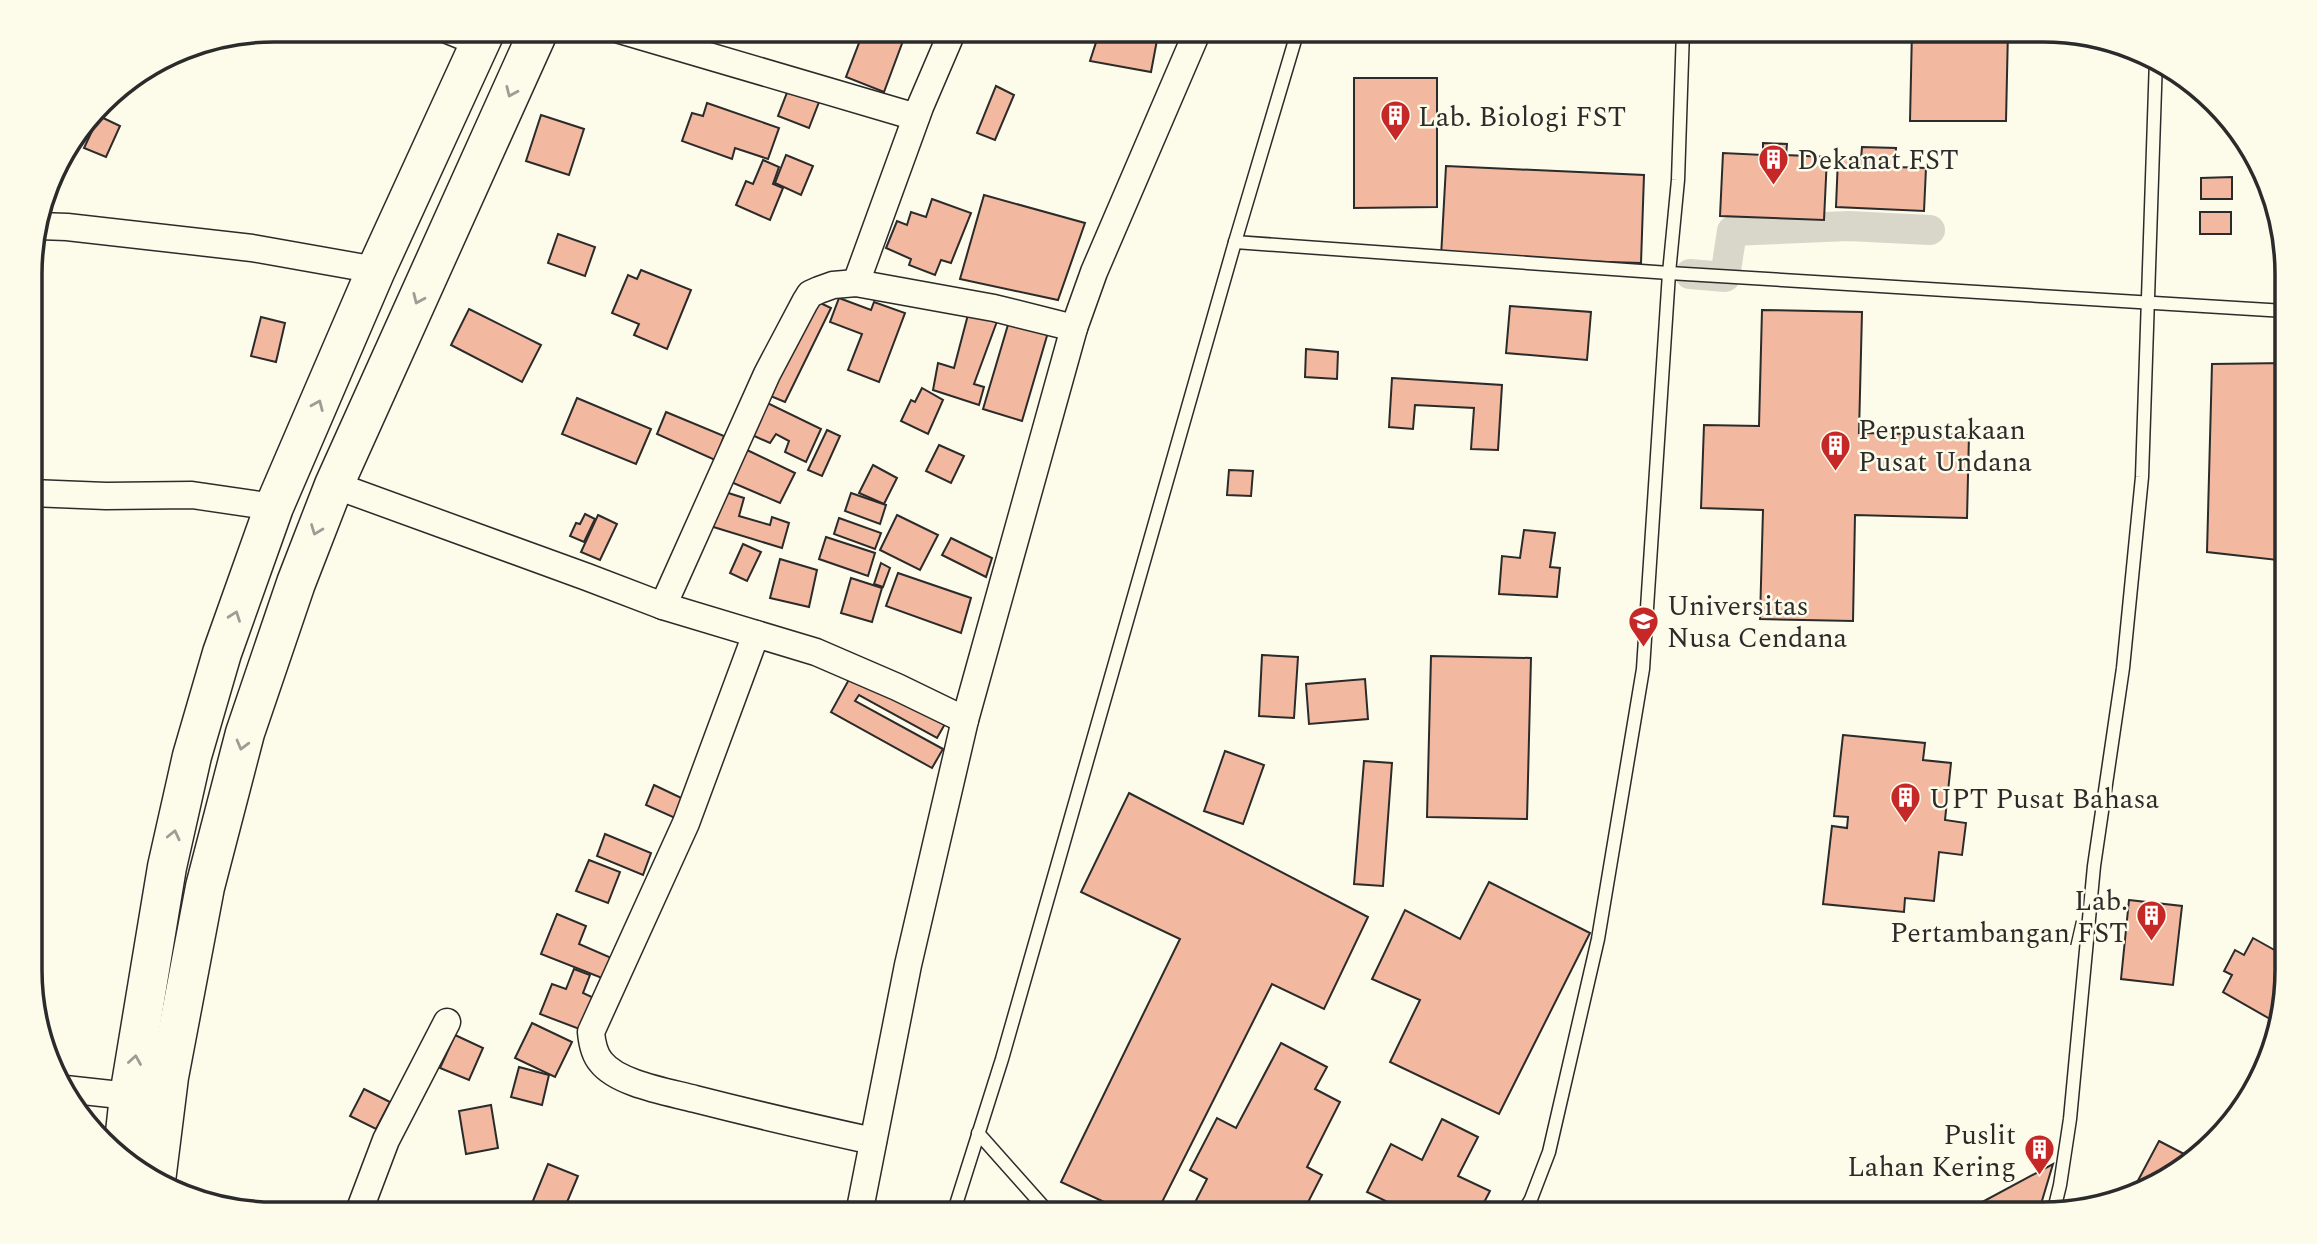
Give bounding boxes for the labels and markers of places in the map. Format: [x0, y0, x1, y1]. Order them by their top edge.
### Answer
place label: Lab. Biologi FST [1418, 96, 1626, 139]
building icon: Lab. Biologi FST [1378, 99, 1412, 143]
place label: Dekanat FST [1797, 139, 1959, 182]
building icon: Dekanat FST [1757, 142, 1791, 186]
place label: Perpustakaan Pusat Undana [1858, 409, 2032, 484]
building icon: Perpustakaan Pusat Undana [1818, 428, 1852, 472]
place label: Universitas Nusa Cendana [1667, 585, 1848, 660]
school or university icon: Universitas Nusa Cendana [1627, 604, 1661, 648]
place label: UPT Pusat Bahasa [1929, 778, 2160, 821]
building icon: UPT Pusat Bahasa [1889, 781, 1923, 825]
place label: Lab. Pertambangan/FST [1890, 880, 2128, 955]
building icon: Lab. Pertambangan/FST [2134, 899, 2168, 943]
place label: Puslit Lahan Kering [1847, 1114, 2016, 1189]
building icon: Puslit Lahan Kering [2022, 1133, 2056, 1177]

